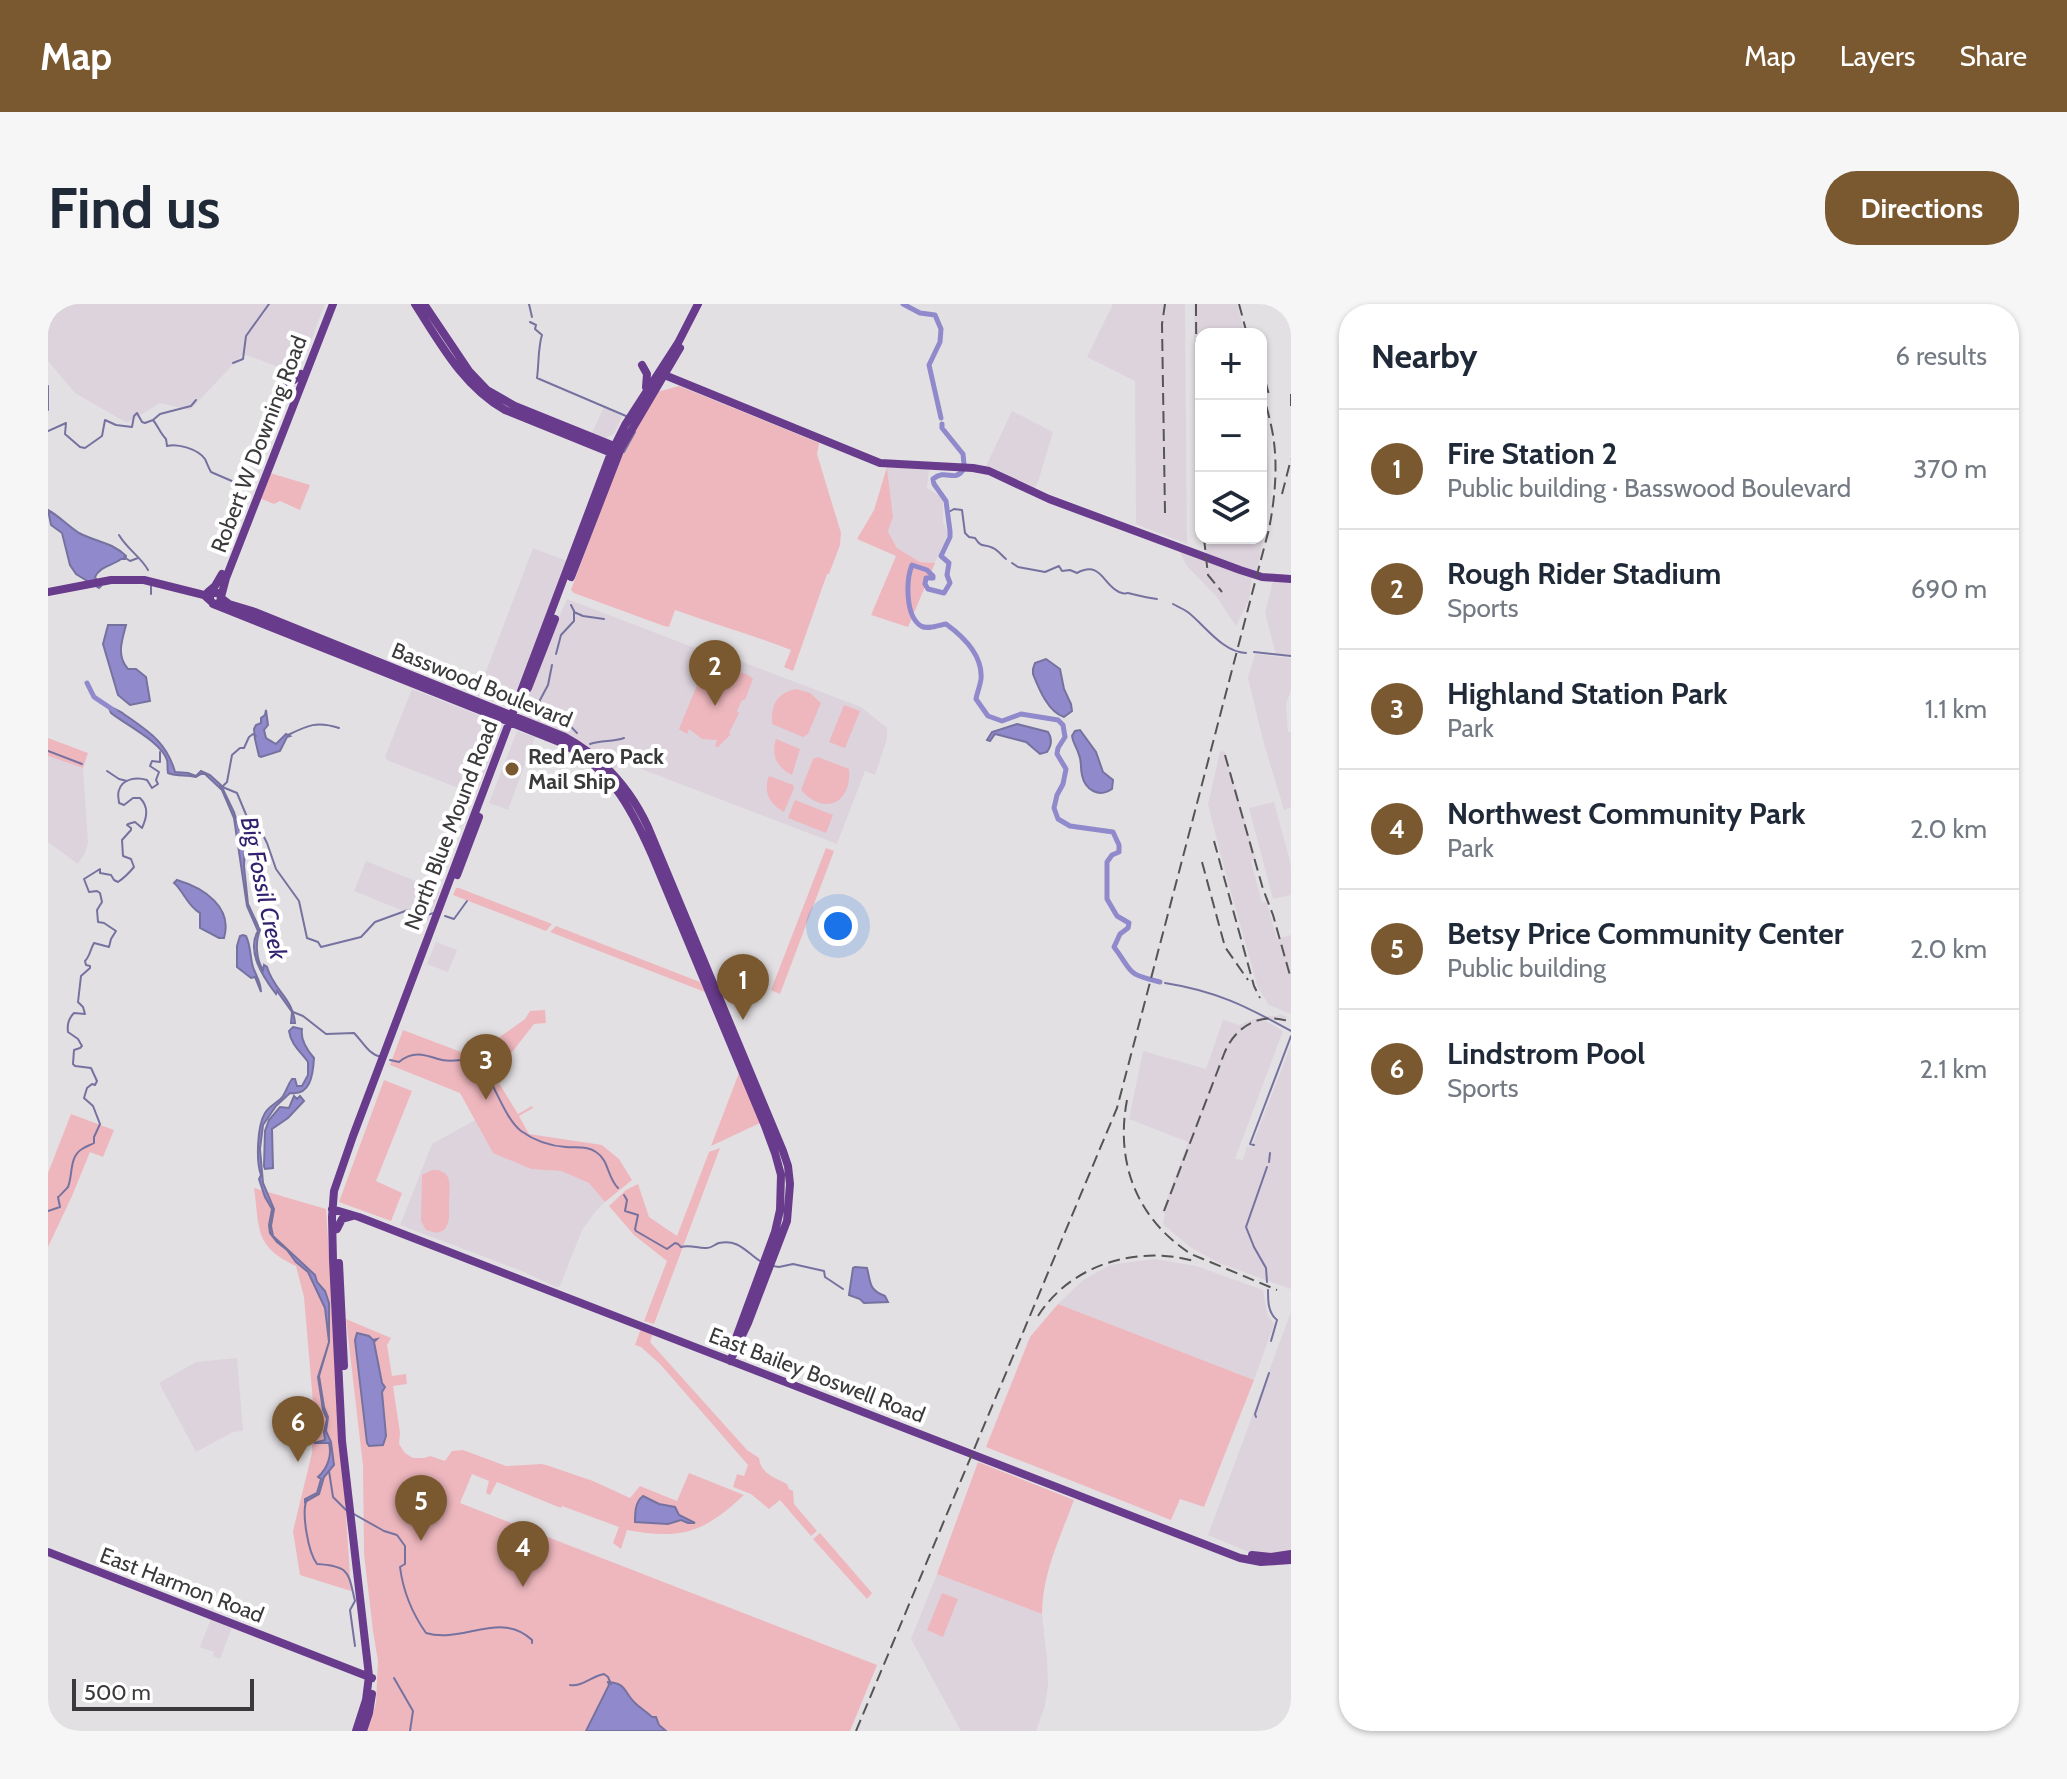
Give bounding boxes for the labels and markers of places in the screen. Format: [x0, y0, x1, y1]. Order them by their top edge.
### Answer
pin: 2 [689, 640, 741, 706]
place label: Red Aero Pack Mail Ship [528, 743, 664, 795]
marker: Red Aero Pack Mail Ship [503, 760, 521, 778]
pin: 1 [717, 954, 769, 1020]
pin: 3 [460, 1034, 512, 1100]
pin: 6 [272, 1396, 324, 1462]
pin: 5 [395, 1475, 447, 1541]
pin: 4 [497, 1521, 549, 1587]

